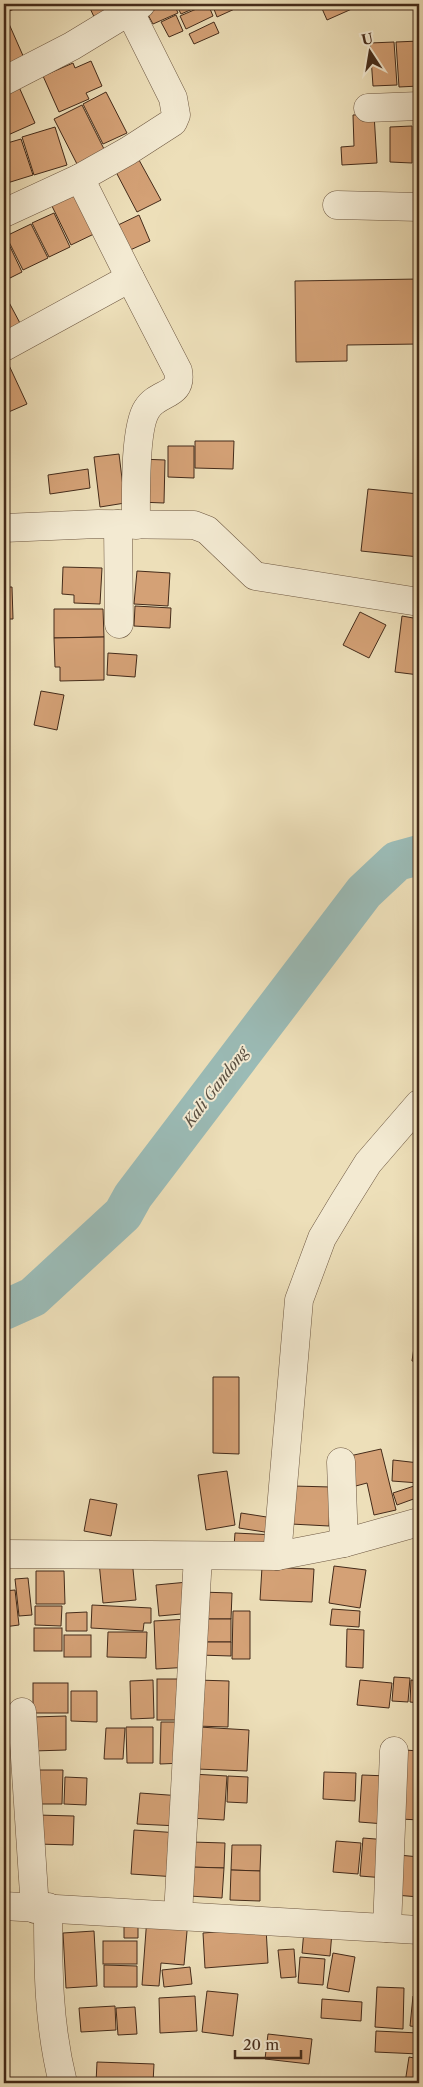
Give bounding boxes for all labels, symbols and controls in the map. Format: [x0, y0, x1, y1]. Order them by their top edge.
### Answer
north arrow [346, 28, 396, 78]
text: U [360, 29, 375, 49]
water label: Kali Gandong [179, 1042, 253, 1131]
scale bar [235, 2027, 302, 2059]
text: 20 m [243, 2035, 279, 2054]

